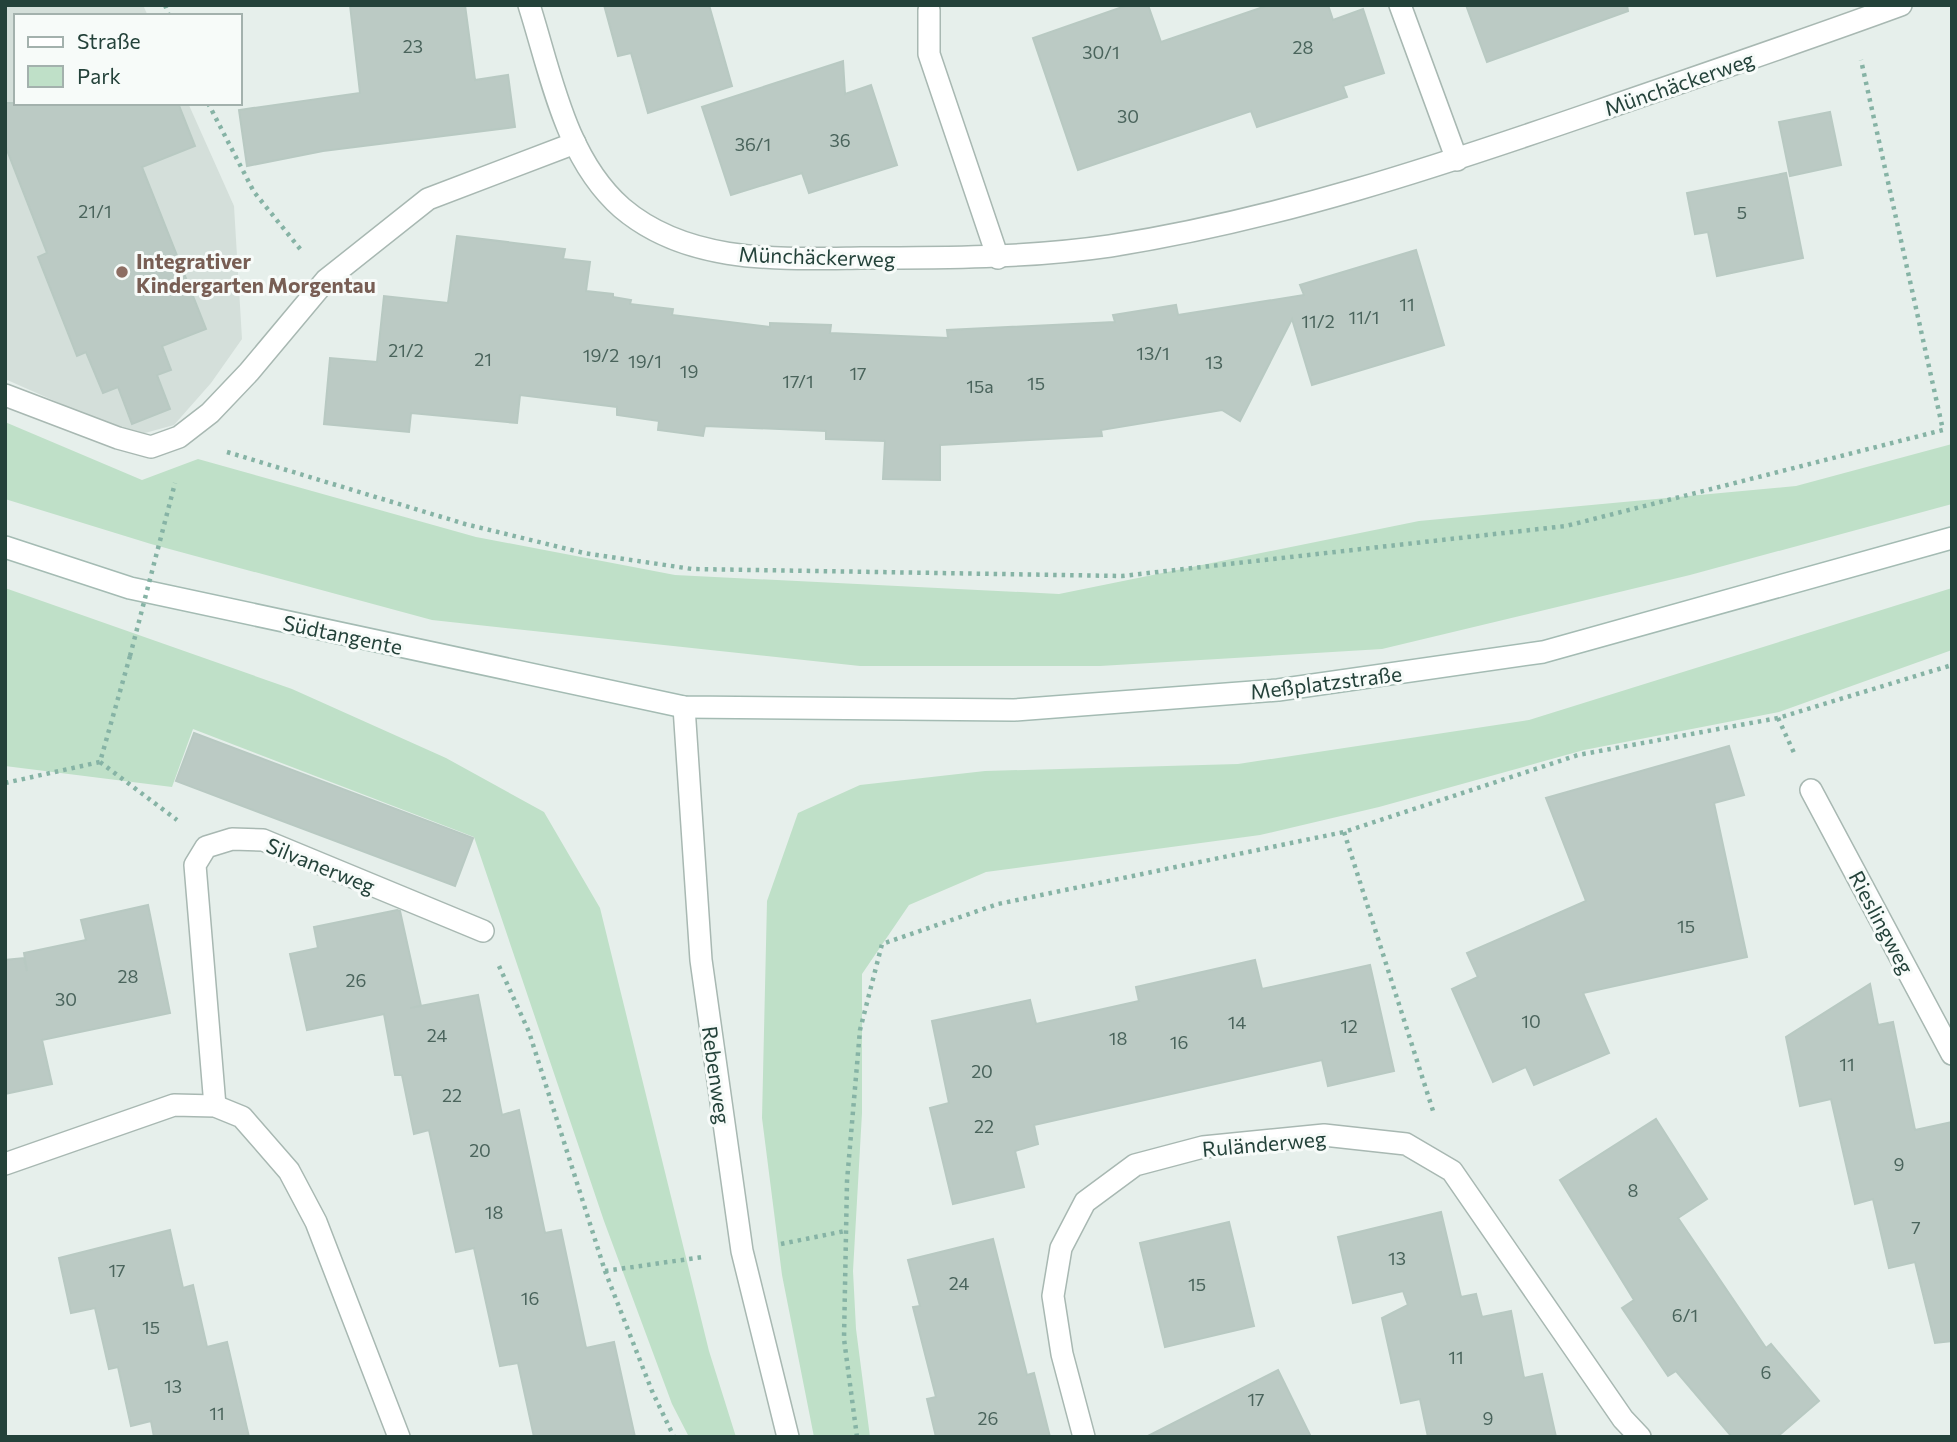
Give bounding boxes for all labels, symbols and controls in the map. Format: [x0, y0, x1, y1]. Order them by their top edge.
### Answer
legend [14, 14, 242, 105]
text: Straße [77, 28, 141, 53]
house number: 23 [403, 35, 423, 57]
house number: 28 [1293, 36, 1314, 58]
house number: 30/1 [1082, 41, 1120, 63]
street label: Münchäckerweg [1601, 46, 1757, 120]
text: Park [77, 63, 121, 88]
house number: 30 [1117, 105, 1139, 127]
house number: 36 [829, 129, 851, 151]
house number: 36/1 [735, 133, 771, 155]
house number: 21/1 [78, 200, 112, 222]
house number: 5 [1737, 201, 1747, 223]
street label: Münchäckerweg [738, 241, 896, 271]
place label: Integrativer Kindergarten Morgentau [136, 248, 376, 297]
marker: Integrativer Kindergarten Morgentau [114, 264, 130, 280]
house number: 11 [1399, 293, 1415, 315]
house number: 11/1 [1348, 306, 1380, 328]
house number: 11/2 [1301, 310, 1335, 332]
house number: 21/2 [388, 339, 424, 361]
house number: 13/1 [1136, 342, 1170, 364]
house number: 19/2 [583, 344, 619, 366]
house number: 21 [474, 348, 492, 370]
house number: 19/1 [628, 350, 662, 372]
house number: 13 [1205, 351, 1223, 373]
house number: 19 [680, 360, 698, 382]
house number: 17 [849, 362, 867, 384]
house number: 17/1 [782, 370, 814, 392]
house number: 15 [1027, 372, 1045, 394]
house number: 15a [966, 375, 994, 397]
street label: Südtangente [281, 609, 405, 659]
street label: Meßplatzstraße [1249, 660, 1403, 704]
street label: Silvanerweg [263, 832, 379, 898]
street label: Rieslingweg [1844, 866, 1920, 978]
house number: 15 [1677, 915, 1695, 937]
house number: 28 [118, 965, 139, 987]
house number: 26 [346, 969, 366, 991]
house number: 30 [55, 988, 77, 1010]
house number: 10 [1521, 1010, 1541, 1032]
house number: 14 [1228, 1011, 1246, 1033]
house number: 12 [1340, 1015, 1358, 1037]
house number: 24 [427, 1024, 447, 1046]
street label: Rebenweg [698, 1024, 736, 1126]
house number: 18 [1109, 1027, 1127, 1049]
house number: 16 [1170, 1031, 1188, 1053]
house number: 11 [1839, 1053, 1855, 1075]
house number: 20 [971, 1060, 993, 1082]
house number: 22 [442, 1084, 462, 1106]
house number: 22 [974, 1115, 994, 1137]
street label: Ruländerweg [1201, 1125, 1327, 1161]
house number: 20 [469, 1139, 491, 1161]
house number: 9 [1894, 1153, 1904, 1175]
house number: 8 [1628, 1179, 1639, 1201]
house number: 18 [485, 1201, 503, 1223]
house number: 7 [1911, 1216, 1921, 1238]
house number: 13 [1388, 1247, 1406, 1269]
house number: 17 [108, 1259, 126, 1281]
house number: 24 [949, 1272, 969, 1294]
house number: 15 [1188, 1273, 1206, 1295]
house number: 16 [521, 1287, 539, 1309]
house number: 6/1 [1672, 1304, 1698, 1326]
house number: 15 [142, 1316, 160, 1338]
house number: 11 [1448, 1346, 1464, 1368]
house number: 6 [1761, 1361, 1771, 1383]
house number: 13 [164, 1375, 182, 1397]
house number: 17 [1247, 1388, 1265, 1410]
house number: 11 [209, 1402, 225, 1424]
house number: 26 [978, 1407, 998, 1429]
house number: 9 [1483, 1407, 1493, 1429]

